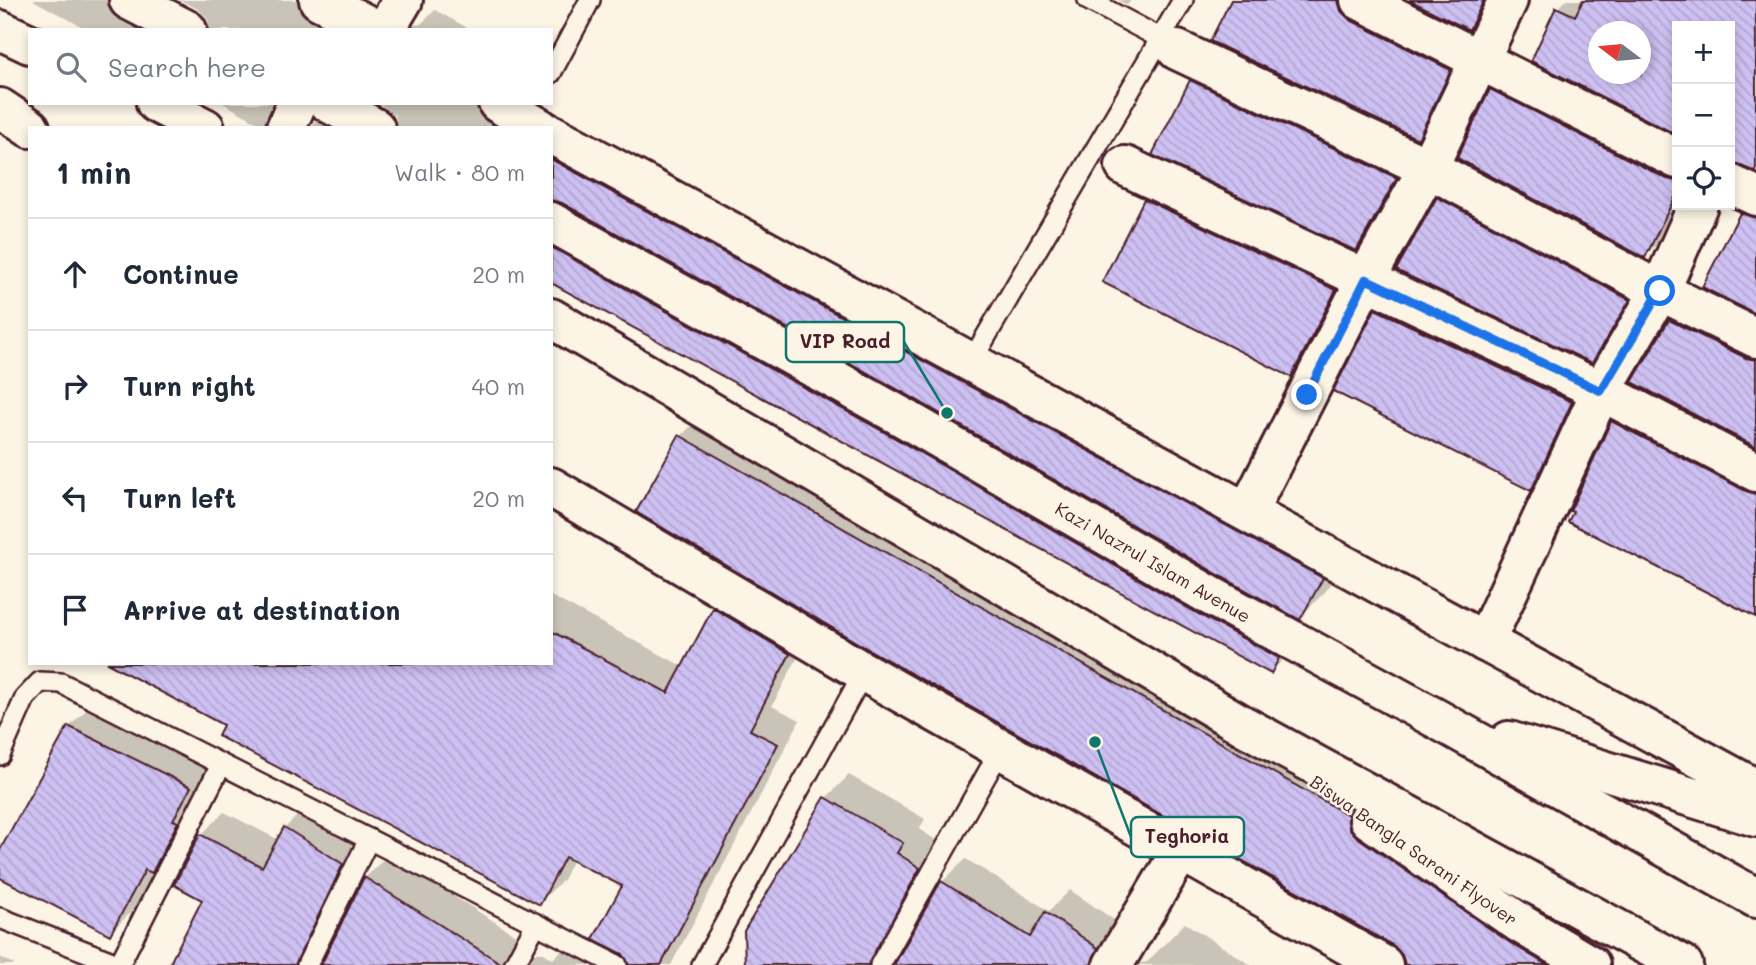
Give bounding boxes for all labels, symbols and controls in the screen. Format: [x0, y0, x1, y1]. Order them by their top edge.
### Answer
north arrow [1588, 21, 1651, 84]
map controls [1672, 21, 1735, 210]
button: + [1672, 21, 1735, 84]
search box [28, 28, 553, 105]
icon: search [52, 48, 90, 86]
text: Search here [108, 50, 266, 84]
button: − [1672, 84, 1735, 147]
button: locate [1672, 147, 1735, 210]
text: 1 min [56, 152, 131, 192]
text: Walk · 80 m [394, 157, 525, 187]
icon: ahead [56, 255, 94, 293]
text: Continue [123, 257, 239, 291]
text: 20 m [472, 259, 525, 289]
route start [1644, 275, 1675, 306]
callout: VIP Road [786, 322, 904, 362]
text: VIP Road [800, 328, 890, 353]
icon: right [56, 367, 94, 405]
text: Turn right [123, 369, 256, 403]
text: 40 m [472, 371, 525, 401]
route end [1291, 379, 1322, 410]
icon: left [56, 479, 94, 517]
text: Turn left [123, 481, 236, 515]
text: 20 m [472, 483, 525, 513]
street label: Kazi Nazrul Islam Avenue [1051, 496, 1255, 628]
icon: arrive [56, 591, 94, 629]
text: Arrive at destination [123, 593, 400, 627]
street label: Biswa Bangla Sarani Flyover [1306, 769, 1522, 931]
callout: Teghoria [1131, 817, 1244, 857]
text: Teghoria [1145, 823, 1229, 848]

